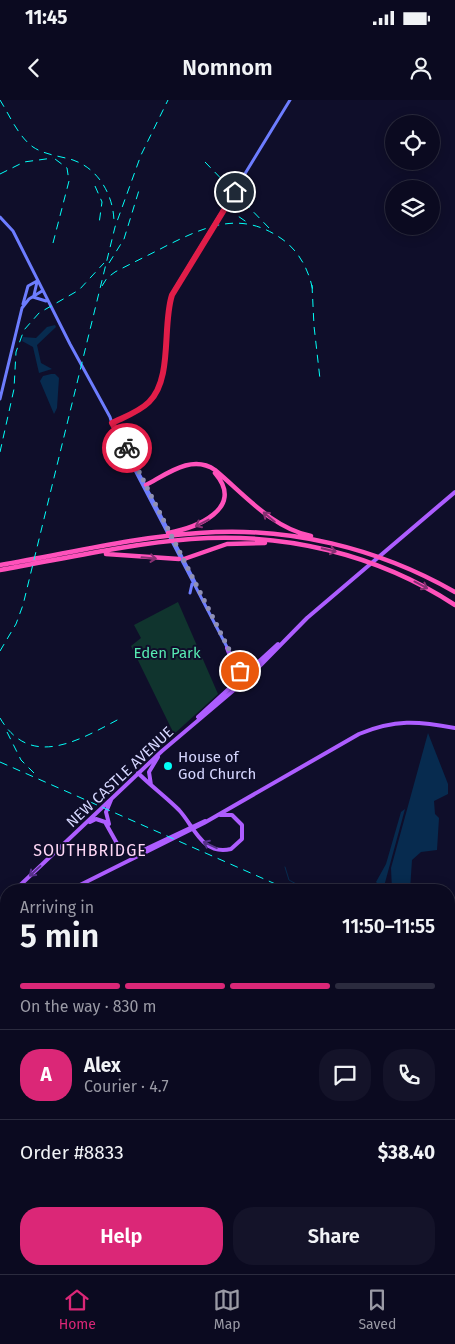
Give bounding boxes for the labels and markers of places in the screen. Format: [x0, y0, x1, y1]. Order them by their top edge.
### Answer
pin [214, 171, 256, 213]
pin [219, 650, 261, 692]
place label: House of God Church [178, 748, 256, 783]
marker: House of God Church [162, 760, 174, 772]

